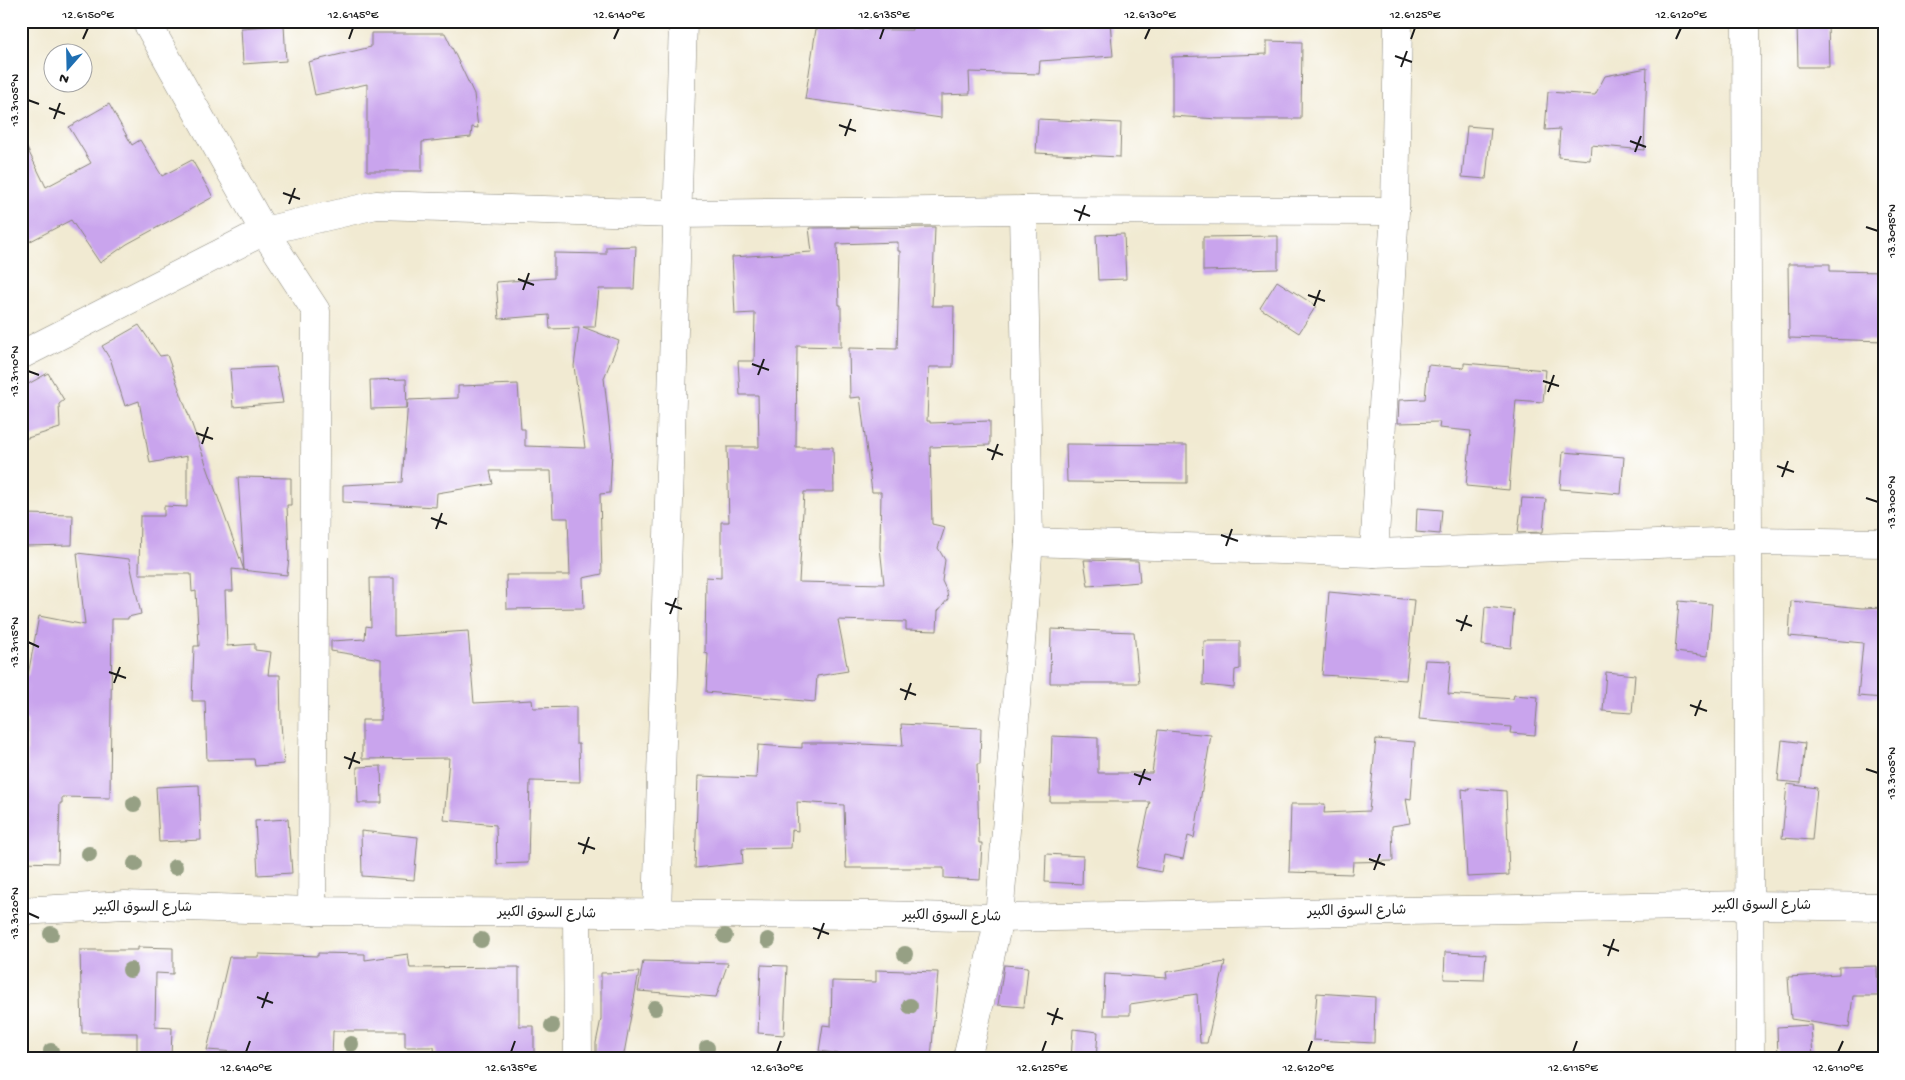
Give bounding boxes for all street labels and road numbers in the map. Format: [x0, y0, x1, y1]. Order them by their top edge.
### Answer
street label: شارع السوق الكبير [1712, 898, 1811, 915]
street label: شارع السوق الكبير [93, 900, 192, 917]
street label: شارع السوق الكبير [1307, 903, 1406, 921]
street label: شارع السوق الكبير [497, 905, 596, 923]
street label: شارع السوق الكبير [902, 908, 1001, 926]

